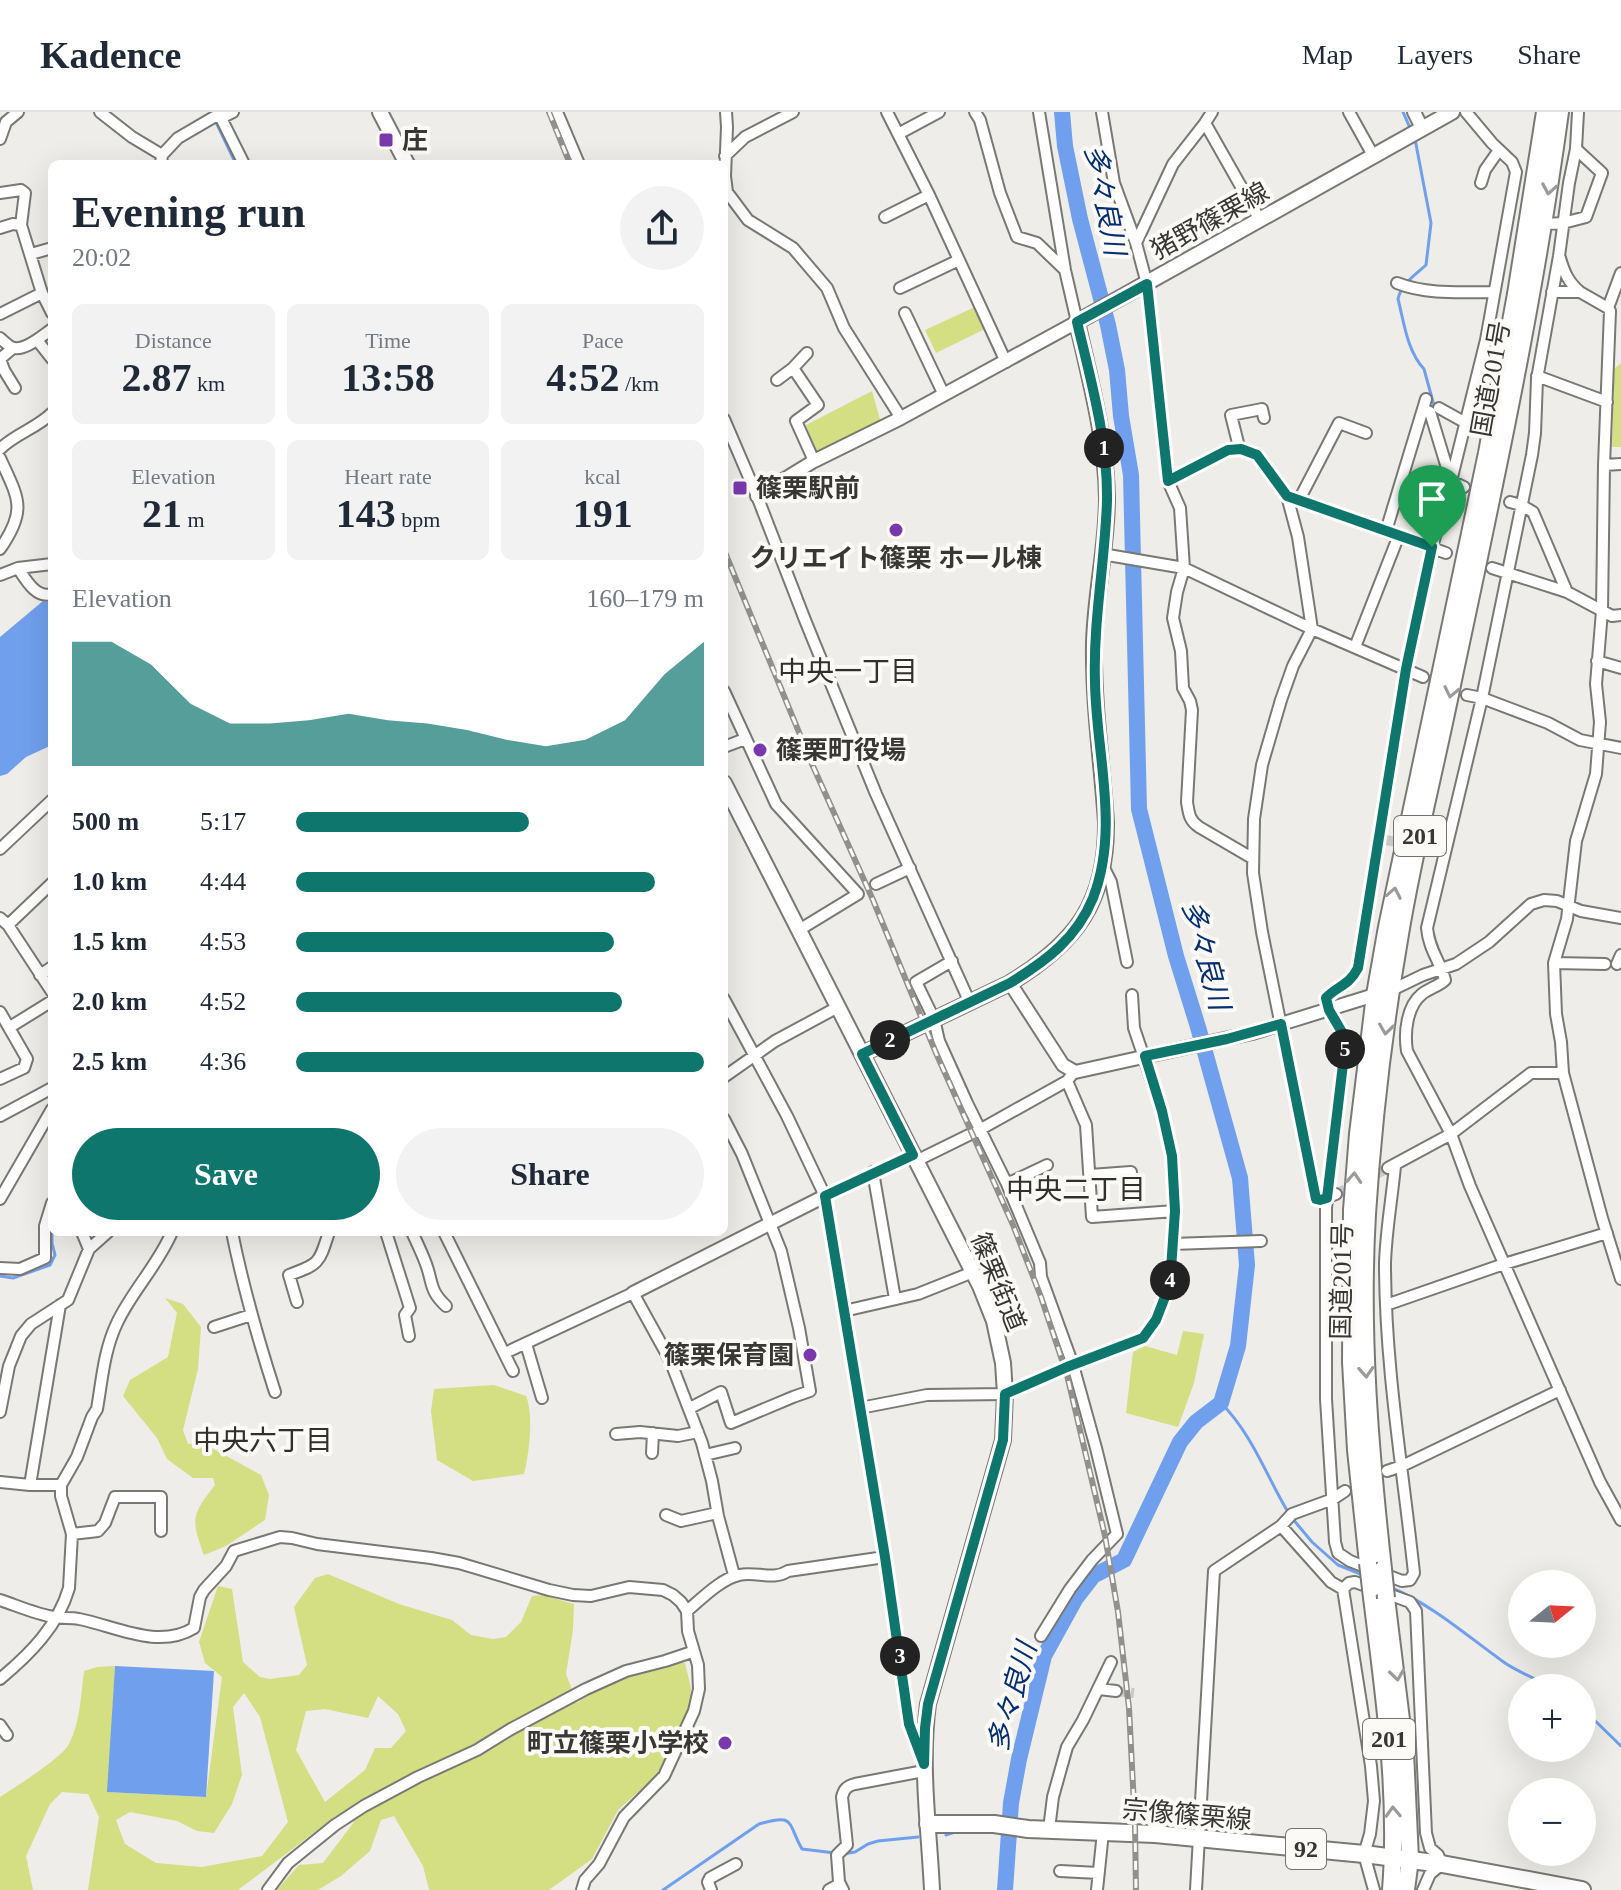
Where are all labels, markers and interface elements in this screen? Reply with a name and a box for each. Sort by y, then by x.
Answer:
text: Kadence [40,34,181,76]
text: Map [1302,39,1353,70]
text: Layers [1397,39,1473,70]
text: Share [1517,39,1581,70]
place label: 庄 [402,126,428,155]
marker: 庄 [377,131,395,149]
water label: 多々良川 [1079,142,1131,261]
street label: 猪野篠栗線 [1146,177,1274,265]
one-way arrow [1541,182,1558,196]
button: share [620,186,704,270]
text: Evening run [72,188,306,237]
text: 20:02 [72,243,131,272]
street label: 国道201号 [1467,319,1515,439]
text: Distance [135,328,212,353]
text: Time [365,328,411,353]
text: Pace [582,328,623,353]
text: 2.87 [122,355,192,400]
text: 13:58 [341,355,435,400]
text: 4:52 [546,355,619,400]
text: km [192,371,225,396]
text: /km [619,371,659,396]
pin: 1 [1084,428,1124,468]
text: 1 [1099,435,1110,460]
text: Elevation [131,464,215,489]
text: Heart rate [344,464,432,489]
text: kcal [584,464,621,489]
pin [1398,465,1466,547]
place label: 篠栗駅前 [756,474,860,503]
icon: arrive [1410,477,1454,521]
marker: 篠栗駅前 [731,479,749,497]
text: 21 [142,491,182,536]
text: 143 [336,491,396,536]
text: 191 [573,491,633,536]
text: m [182,507,205,532]
text: bpm [396,507,440,532]
marker: クリエイト篠栗 ホール棟 [887,521,905,539]
place label: クリエイト篠栗 ホール棟 [750,544,1042,573]
text: Elevation [72,584,172,613]
text: 160–179 m [586,584,704,613]
district label: 中央一丁目 [778,656,918,687]
one-way arrow [1443,684,1460,698]
place label: 篠栗町役場 [776,736,906,765]
marker: 篠栗町役場 [751,741,769,759]
text: 500 m [72,807,139,836]
text: 5:17 [200,807,246,836]
road number: 201 [1394,816,1446,856]
text: 1.0 km [72,867,147,896]
text: 4:44 [200,867,246,896]
one-way arrow [1384,886,1401,900]
water label: 多々良川 [1177,897,1236,1016]
text: 1.5 km [72,927,147,956]
text: 4:53 [200,927,246,956]
text: 2.0 km [72,987,147,1016]
text: 4:52 [200,987,246,1016]
pin: 2 [870,1020,910,1060]
one-way arrow [1378,1023,1395,1036]
text: 2 [885,1027,896,1052]
pin: 5 [1325,1029,1365,1069]
text: 5 [1340,1036,1351,1061]
text: 2.5 km [72,1047,147,1076]
text: 4:36 [200,1047,246,1076]
button: Save [72,1128,380,1220]
button: Share [396,1128,704,1220]
one-way arrow [1345,1171,1362,1184]
district label: 中央二丁目 [1006,1174,1146,1205]
street label: 国道201号 [1326,1222,1358,1340]
street label: 篠栗街道 [965,1228,1031,1336]
pin: 4 [1150,1260,1190,1300]
text: 4 [1165,1267,1176,1292]
place label: 篠栗保育園 [664,1341,794,1370]
marker: 篠栗保育園 [801,1346,819,1364]
one-way arrow [1357,1366,1374,1379]
district label: 中央六丁目 [193,1425,333,1456]
north arrow [1508,1570,1596,1658]
map controls [1508,1570,1596,1866]
pin: 3 [880,1636,920,1676]
water label: 多々良川 [982,1636,1043,1755]
text: 3 [895,1643,906,1668]
one-way arrow [1388,1669,1405,1682]
button: + [1508,1674,1596,1762]
road number: 201 [1363,1719,1415,1759]
place label: 町立篠栗小学校 [527,1729,709,1758]
marker: 町立篠栗小学校 [716,1734,734,1752]
button: − [1508,1778,1596,1866]
street label: 宗像篠栗線 [1121,1795,1253,1835]
one-way arrow [1384,1805,1401,1818]
road number: 92 [1286,1829,1326,1869]

